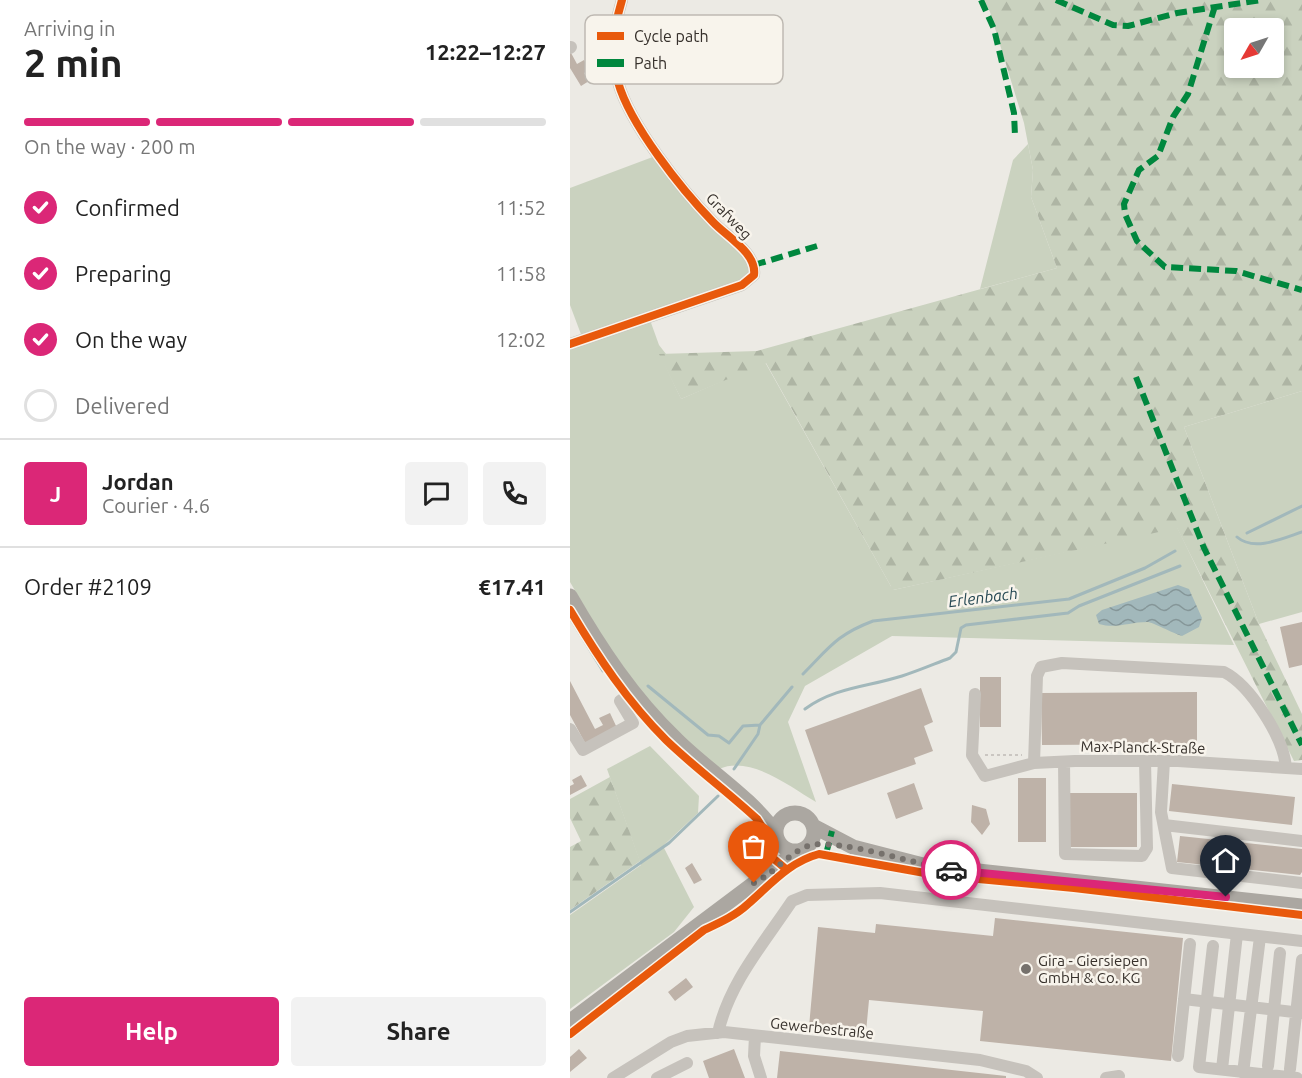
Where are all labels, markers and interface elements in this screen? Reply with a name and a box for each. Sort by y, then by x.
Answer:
legend [585,15,783,84]
text: Arriving in [24,17,115,40]
north arrow [1224,18,1284,78]
map controls [1224,18,1284,78]
text: Cycle path [634,27,709,45]
text: 12:22–12:27 [425,39,546,64]
text: 2 min [24,41,123,84]
text: Path [634,54,667,72]
text: On the way · 200 m [24,135,196,158]
street label: Grafweg [703,189,755,243]
icon: check [24,191,57,224]
text: Confirmed [75,195,180,220]
text: 11:52 [496,196,546,219]
icon: check [24,257,57,290]
text: Preparing [75,261,172,286]
text: 11:58 [496,262,546,285]
icon: check [24,323,57,356]
text: On the way [75,327,187,352]
text: 12:02 [496,328,546,351]
text: Delivered [75,393,170,418]
button: chat [405,462,468,525]
button: phone [483,462,546,525]
text: Jordan [102,469,174,494]
text: J [50,481,61,506]
text: Courier · 4.6 [102,494,210,517]
text: Order #2109 [24,574,152,599]
text: €17.41 [479,574,546,599]
water label: Erlenbach [947,584,1019,610]
street label: Max-Planck-Straße [1080,737,1206,757]
pin [728,821,779,883]
icon: bag [737,830,770,863]
pin [1200,835,1251,897]
courier [921,840,981,900]
icon: home [1209,844,1242,877]
icon: car [935,854,968,887]
place label: Gira - Giersiepen GmbH & Co. KG [1038,952,1148,986]
marker: Gira - Giersiepen GmbH & Co. KG [1019,962,1033,976]
button: Help [24,997,279,1066]
button: Share [291,997,546,1066]
street label: Gewerbestraße [769,1014,875,1042]

